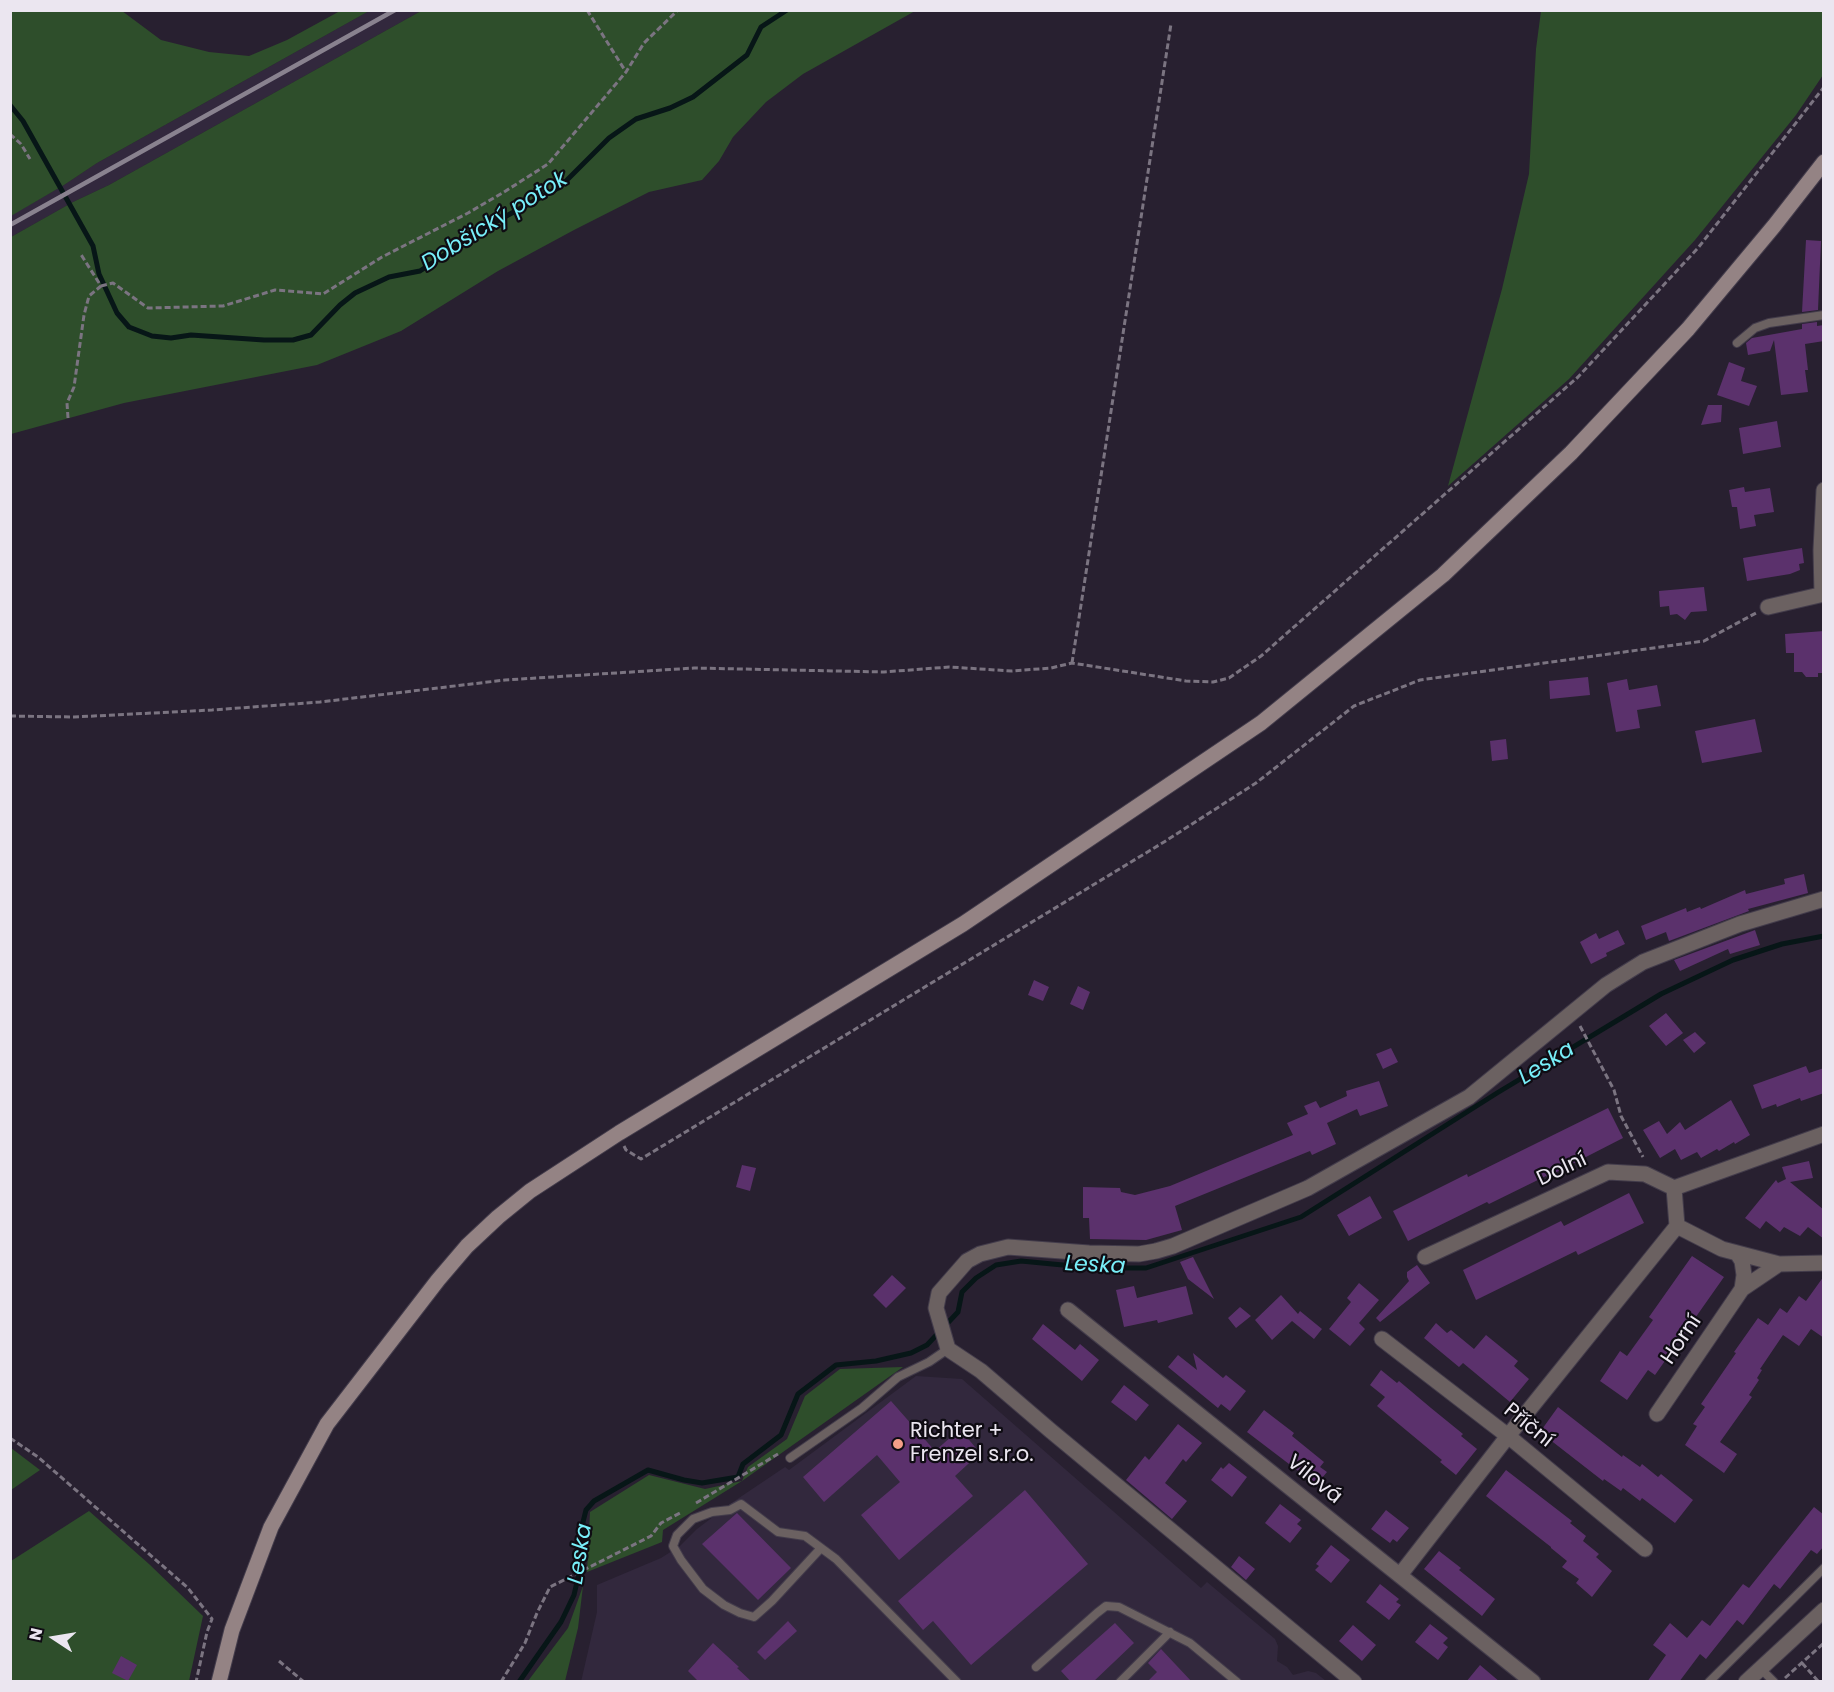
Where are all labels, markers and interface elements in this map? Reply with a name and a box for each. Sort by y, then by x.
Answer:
water label: Dobšický potok [417,166,573,278]
water label: Leska [1514,1037,1580,1091]
street label: Dolní [1533,1148,1591,1192]
water label: Leska [1064,1251,1126,1281]
street label: Horní [1656,1310,1708,1370]
street label: Příční [1498,1398,1558,1454]
place label: Richter + Frenzel s.r.o. [910,1419,1034,1469]
marker: Richter + Frenzel s.r.o. [891,1437,905,1451]
street label: Vilová [1281,1450,1347,1510]
water label: Leska [563,1522,599,1586]
north arrow [24,1608,84,1668]
text: N [23,1626,48,1642]

